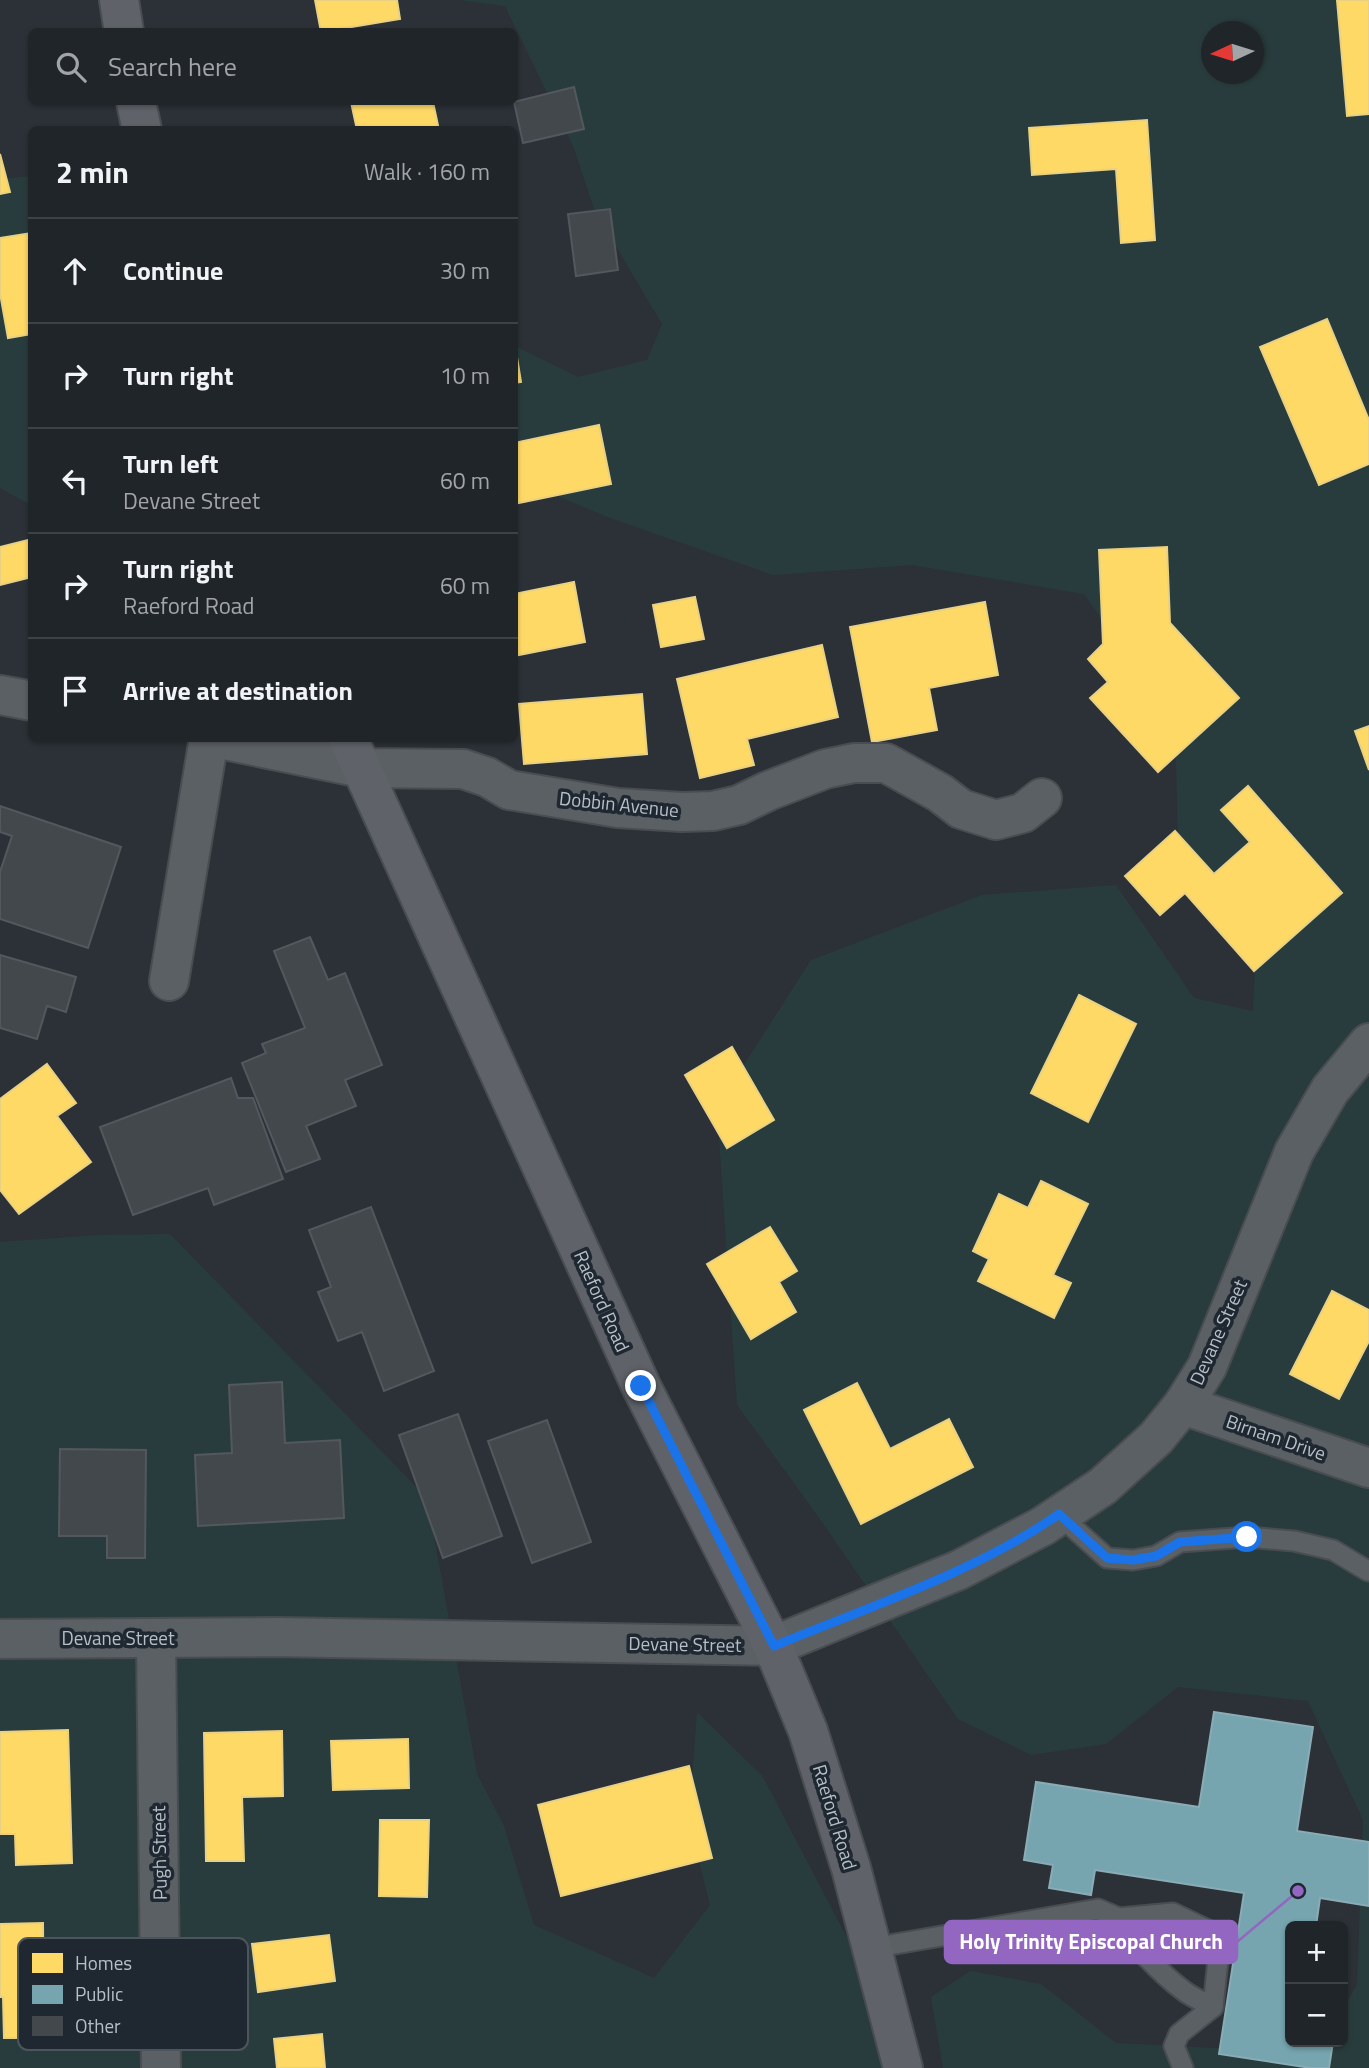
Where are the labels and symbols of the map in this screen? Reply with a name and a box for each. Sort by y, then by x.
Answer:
north arrow [1201,21,1264,84]
street label: Dobbin Avenue [558,783,680,824]
street label: Raeford Road [567,1245,638,1356]
street label: Devane Street [1181,1274,1254,1389]
route end [625,1370,656,1401]
street label: Birnam Drive [1222,1406,1330,1467]
route start [1231,1521,1262,1552]
street label: Devane Street [61,1623,175,1652]
street label: Devane Street [628,1628,742,1659]
street label: Raeford Road [806,1761,865,1873]
street label: Pugh Street [143,1805,174,1901]
callout: Holy Trinity Episcopal Church [945,1921,1237,1963]
text: Holy Trinity Episcopal Church [959,1925,1223,1957]
legend [18,1938,248,2050]
text: Homes [75,1948,132,1977]
text: Public [75,1979,123,2008]
text: Other [75,2011,121,2040]

